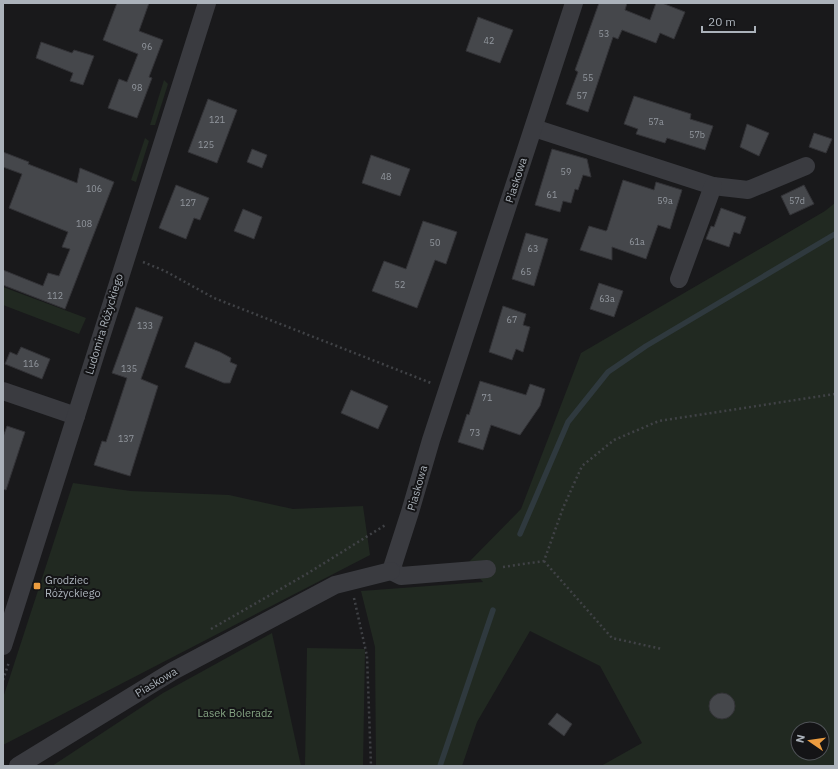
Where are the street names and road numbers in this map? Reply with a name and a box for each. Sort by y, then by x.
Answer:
street label: Piaskowa [502,156,530,204]
street label: Ludomira Różyckiego [82,272,126,376]
street label: Piaskowa [404,464,430,512]
street label: Piaskowa [132,664,180,700]

